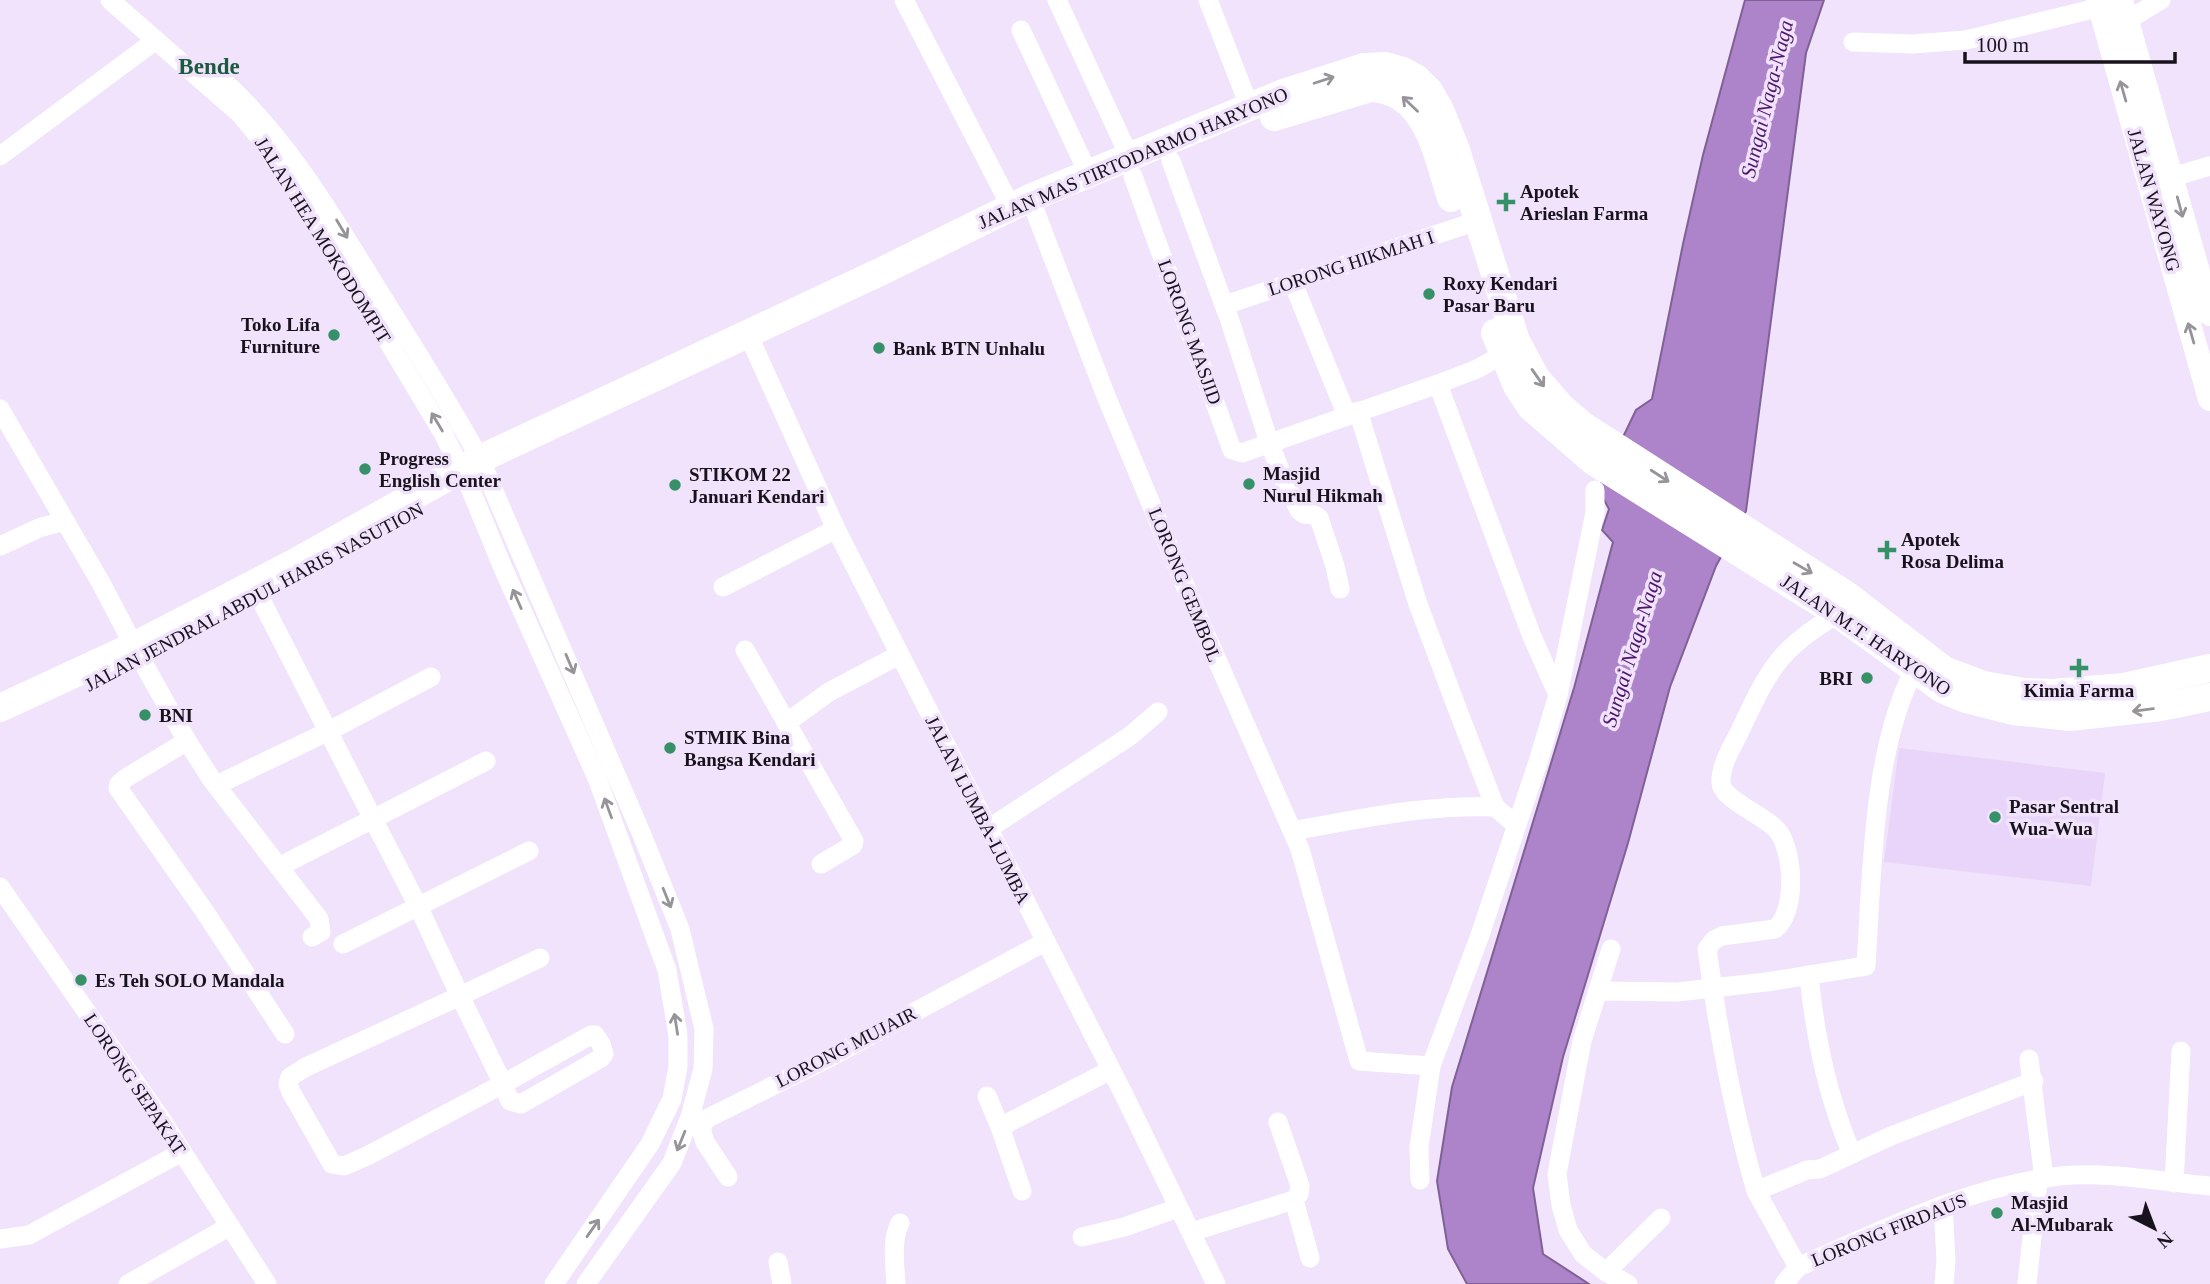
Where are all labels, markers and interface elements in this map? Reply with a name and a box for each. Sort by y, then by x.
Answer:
water label: Sungai Naga-Naga [1736,18,1798,180]
scale bar [1965,21,2175,65]
text: 100 m [1976,33,2029,57]
district label: Bende [178,54,240,79]
one-way arrow [1313,73,1335,86]
one-way arrow [2116,80,2129,102]
street label: JALAN MAS TIRTODARMO HARYONO [975,83,1291,233]
one-way arrow [1402,96,1419,113]
street label: JALAN WAYONG [2124,126,2184,274]
street label: JALAN HEA MOKODOMPIT [251,133,395,347]
place label: Apotek Arieslan Farma [1520,181,1649,224]
marker: Apotek Arieslan Farma [1498,194,1514,210]
one-way arrow [2175,196,2188,218]
one-way arrow [335,218,349,238]
street label: LORONG HIKMAH I [1265,226,1437,300]
street label: LORONG MASJID [1154,257,1226,407]
place label: Roxy Kendari Pasar Baru [1443,273,1558,316]
marker: Roxy Kendari Pasar Baru [1421,286,1437,302]
place label: Toko Lifa Furniture [240,314,320,357]
one-way arrow [2184,323,2197,345]
marker: Toko Lifa Furniture [326,327,342,343]
place label: Bank BTN Unhalu [893,338,1046,359]
marker: Bank BTN Unhalu [871,340,887,356]
one-way arrow [1531,368,1545,387]
one-way arrow [429,413,443,433]
place label: Progress English Center [379,448,501,491]
marker: Progress English Center [357,461,373,477]
place label: Masjid Nurul Hikmah [1263,463,1383,506]
place label: STIKOM 22 Januari Kendari [689,464,825,507]
one-way arrow [1649,469,1669,483]
marker: Masjid Nurul Hikmah [1241,476,1257,492]
marker: STIKOM 22 Januari Kendari [667,477,683,493]
street label: JALAN JENDRAL ABDUL HARIS NASUTION [81,498,427,696]
street label: LORONG GEMBOL [1145,505,1225,665]
place label: Apotek Rosa Delima [1901,529,2004,572]
marker: Apotek Rosa Delima [1879,542,1895,558]
one-way arrow [1793,561,1813,575]
water label: Sungai Naga-Naga [1597,568,1667,730]
street label: JALAN M.T. HARYONO [1777,570,1955,700]
one-way arrow [510,589,523,610]
one-way arrow [564,653,577,675]
marker: Kimia Farma [2071,660,2087,676]
place label: BRI [1819,668,1853,689]
marker: BRI [1859,670,1875,686]
place label: Kimia Farma [2024,680,2135,701]
one-way arrow [2132,703,2155,716]
place label: BNI [159,705,193,726]
marker: BNI [137,707,153,723]
street label: JALAN LUMBA-LUMBA [921,712,1035,908]
place label: STMIK Bina Bangsa Kendari [684,727,815,770]
marker: STMIK Bina Bangsa Kendari [662,740,678,756]
place label: Pasar Sentral Wua-Wua [2009,796,2119,839]
one-way arrow [600,797,613,819]
marker: Pasar Sentral Wua-Wua [1987,809,2003,825]
one-way arrow [662,887,675,908]
place label: Es Teh SOLO Mandala [95,970,285,991]
marker: Es Teh SOLO Mandala [73,972,89,988]
street label: LORONG MUJAIR [772,1002,920,1091]
street label: LORONG SEPAKAT [80,1009,190,1159]
one-way arrow [669,1013,682,1036]
one-way arrow [673,1130,686,1152]
street label: LORONG FIRDAUS [1808,1189,1970,1271]
place label: Masjid Al-Mubarak [2011,1192,2114,1235]
north arrow [2119,1193,2189,1263]
marker: Masjid Al-Mubarak [1989,1205,2005,1221]
one-way arrow [586,1219,600,1238]
text: N [2153,1228,2177,1253]

